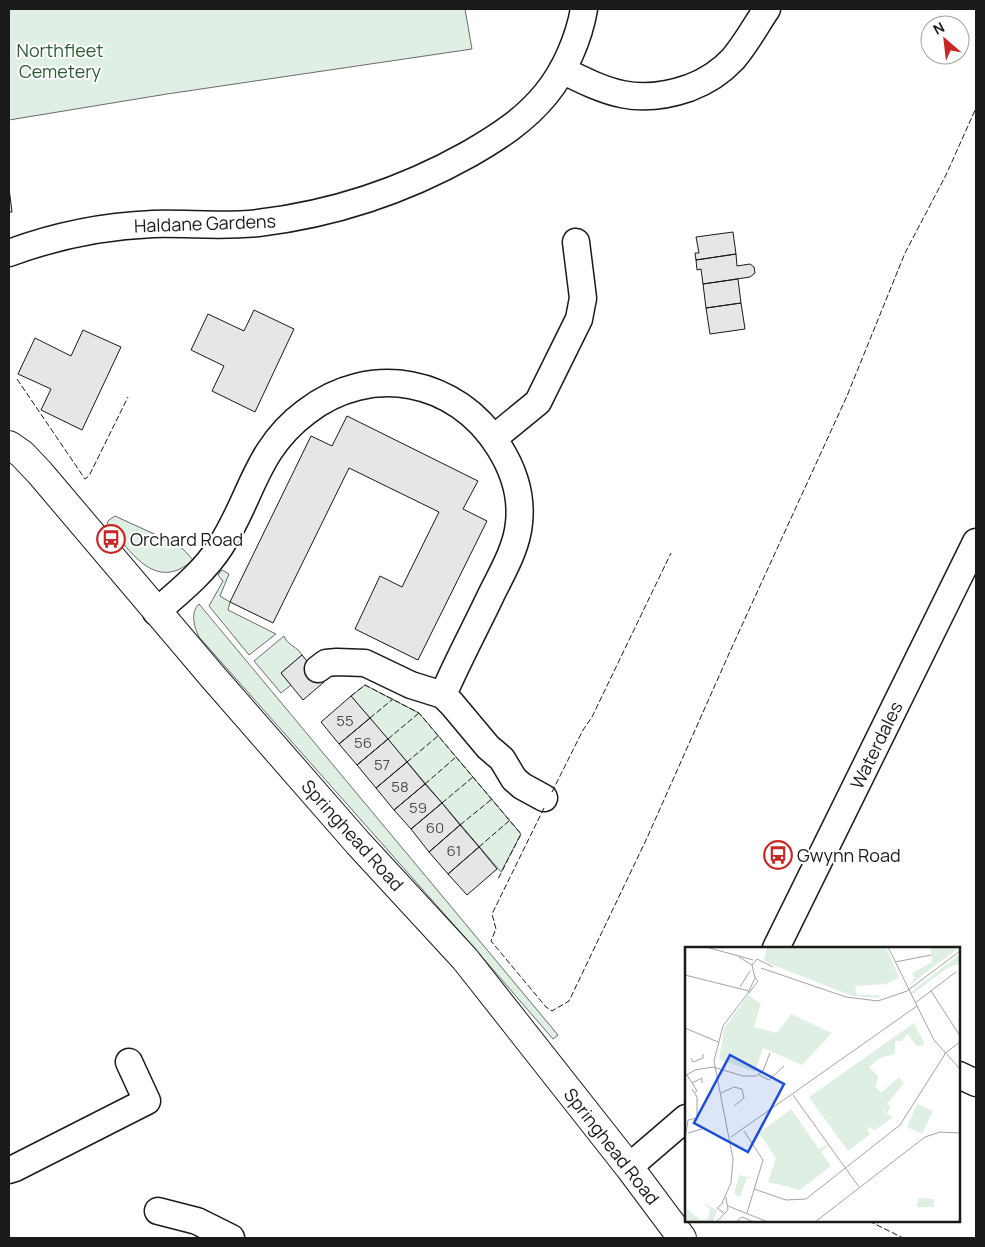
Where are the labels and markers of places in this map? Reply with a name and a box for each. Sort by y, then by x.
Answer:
bus stop icon: Orchard Road [96,524,126,554]
place label: Orchard Road [130,527,243,551]
bus stop icon: Gwynn Road [763,840,793,870]
place label: Gwynn Road [797,843,901,867]

